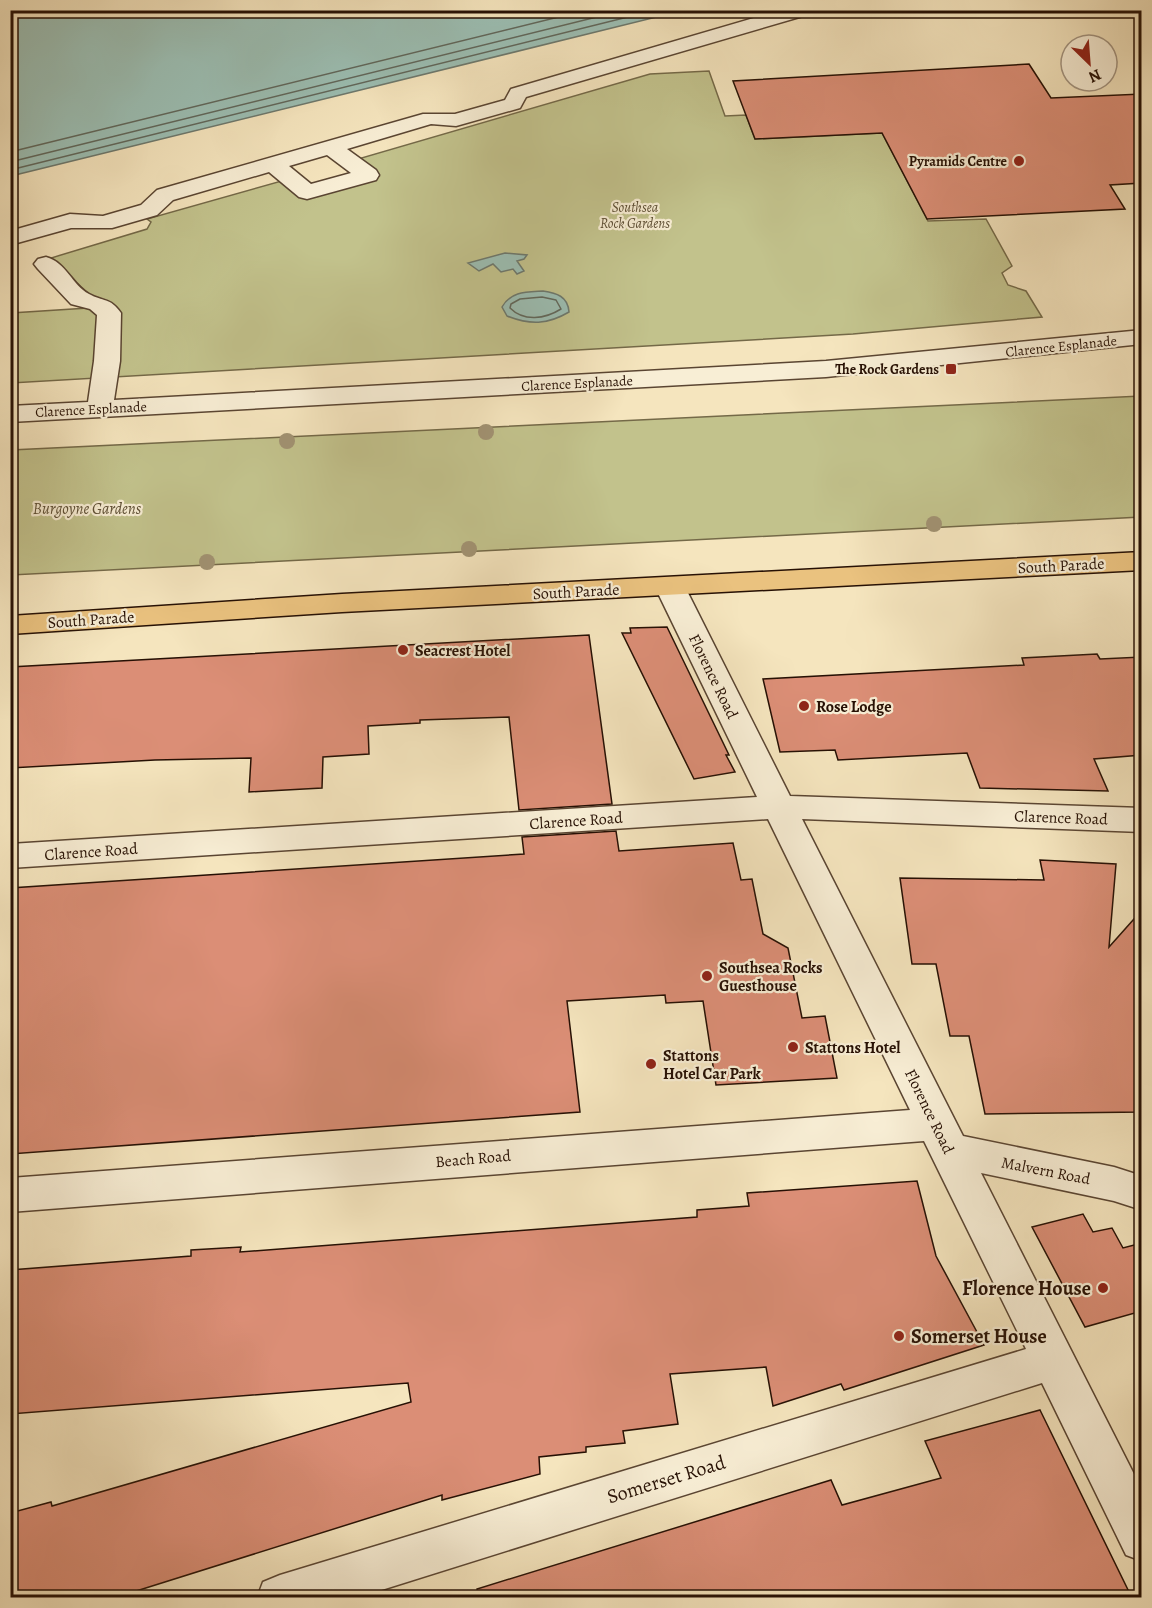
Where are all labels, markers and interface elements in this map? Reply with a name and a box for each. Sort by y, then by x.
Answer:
north arrow [1059,33,1119,93]
text: N [1085,63,1105,88]
place label: Pyramids Centre [909,152,1008,171]
marker: Pyramids Centre [1012,154,1026,168]
park label: Southsea Rock Gardens [600,198,670,233]
street label: Clarence Esplanade [1004,331,1118,362]
place label: The Rock Gardens [835,360,939,379]
marker: The Rock Gardens [944,362,958,376]
street label: Clarence Esplanade [521,371,633,396]
street label: Clarence Esplanade [35,397,147,422]
park label: Burgoyne Gardens [33,498,142,520]
street label: South Parade [1017,553,1105,579]
street label: South Parade [532,579,620,605]
street label: South Parade [47,606,135,634]
street label: Florence Road [683,630,743,723]
place label: Seacrest Hotel [415,640,511,662]
marker: Seacrest Hotel [396,643,410,657]
place label: Rose Lodge [816,696,892,718]
marker: Rose Lodge [797,699,811,713]
street label: Clarence Road [1014,805,1108,831]
street label: Clarence Road [529,807,624,835]
street label: Clarence Road [44,838,139,866]
place label: Southsea Rocks Guesthouse [719,957,822,997]
marker: Southsea Rocks Guesthouse [700,969,714,983]
place label: Stattons Hotel [805,1037,901,1059]
marker: Stattons Hotel [786,1040,800,1054]
place label: Stattons Hotel Car Park [663,1045,762,1085]
marker: Stattons Hotel Car Park [644,1057,658,1071]
street label: Florence Road [899,1065,959,1158]
street label: Beach Road [434,1145,512,1173]
street label: Malvern Road [999,1152,1093,1190]
place label: Florence House [962,1275,1091,1302]
marker: Florence House [1096,1281,1110,1295]
place label: Somerset House [911,1323,1047,1350]
marker: Somerset House [892,1329,906,1343]
street label: Somerset Road [604,1449,729,1510]

